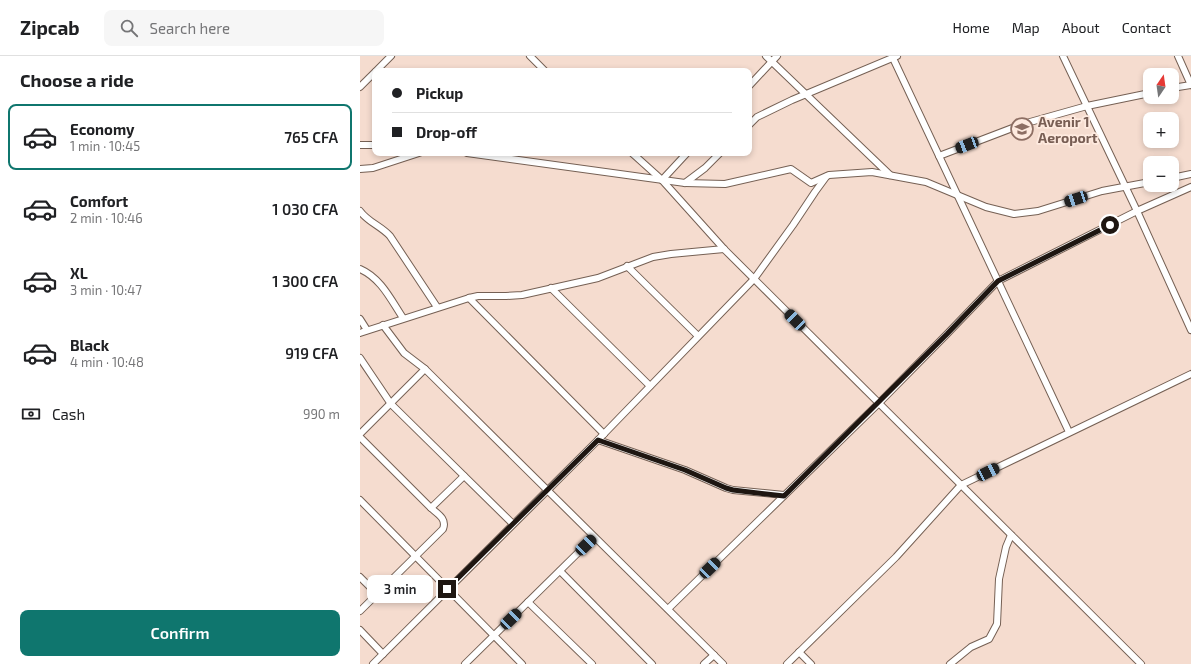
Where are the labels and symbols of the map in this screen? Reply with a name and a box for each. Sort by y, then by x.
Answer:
north arrow [1143,68,1179,104]
place label: Avenir 1 Aeroport [1038,113,1098,146]
school or university icon: Avenir 1 Aeroport [1009,116,1035,142]
car [954,135,980,155]
car [1063,190,1089,208]
route start [1101,216,1119,234]
car [782,307,808,333]
car [975,461,1001,483]
car [573,532,599,558]
car [697,555,723,581]
callout: 3 min [367,575,433,603]
route end [438,580,456,598]
car [498,606,524,632]

